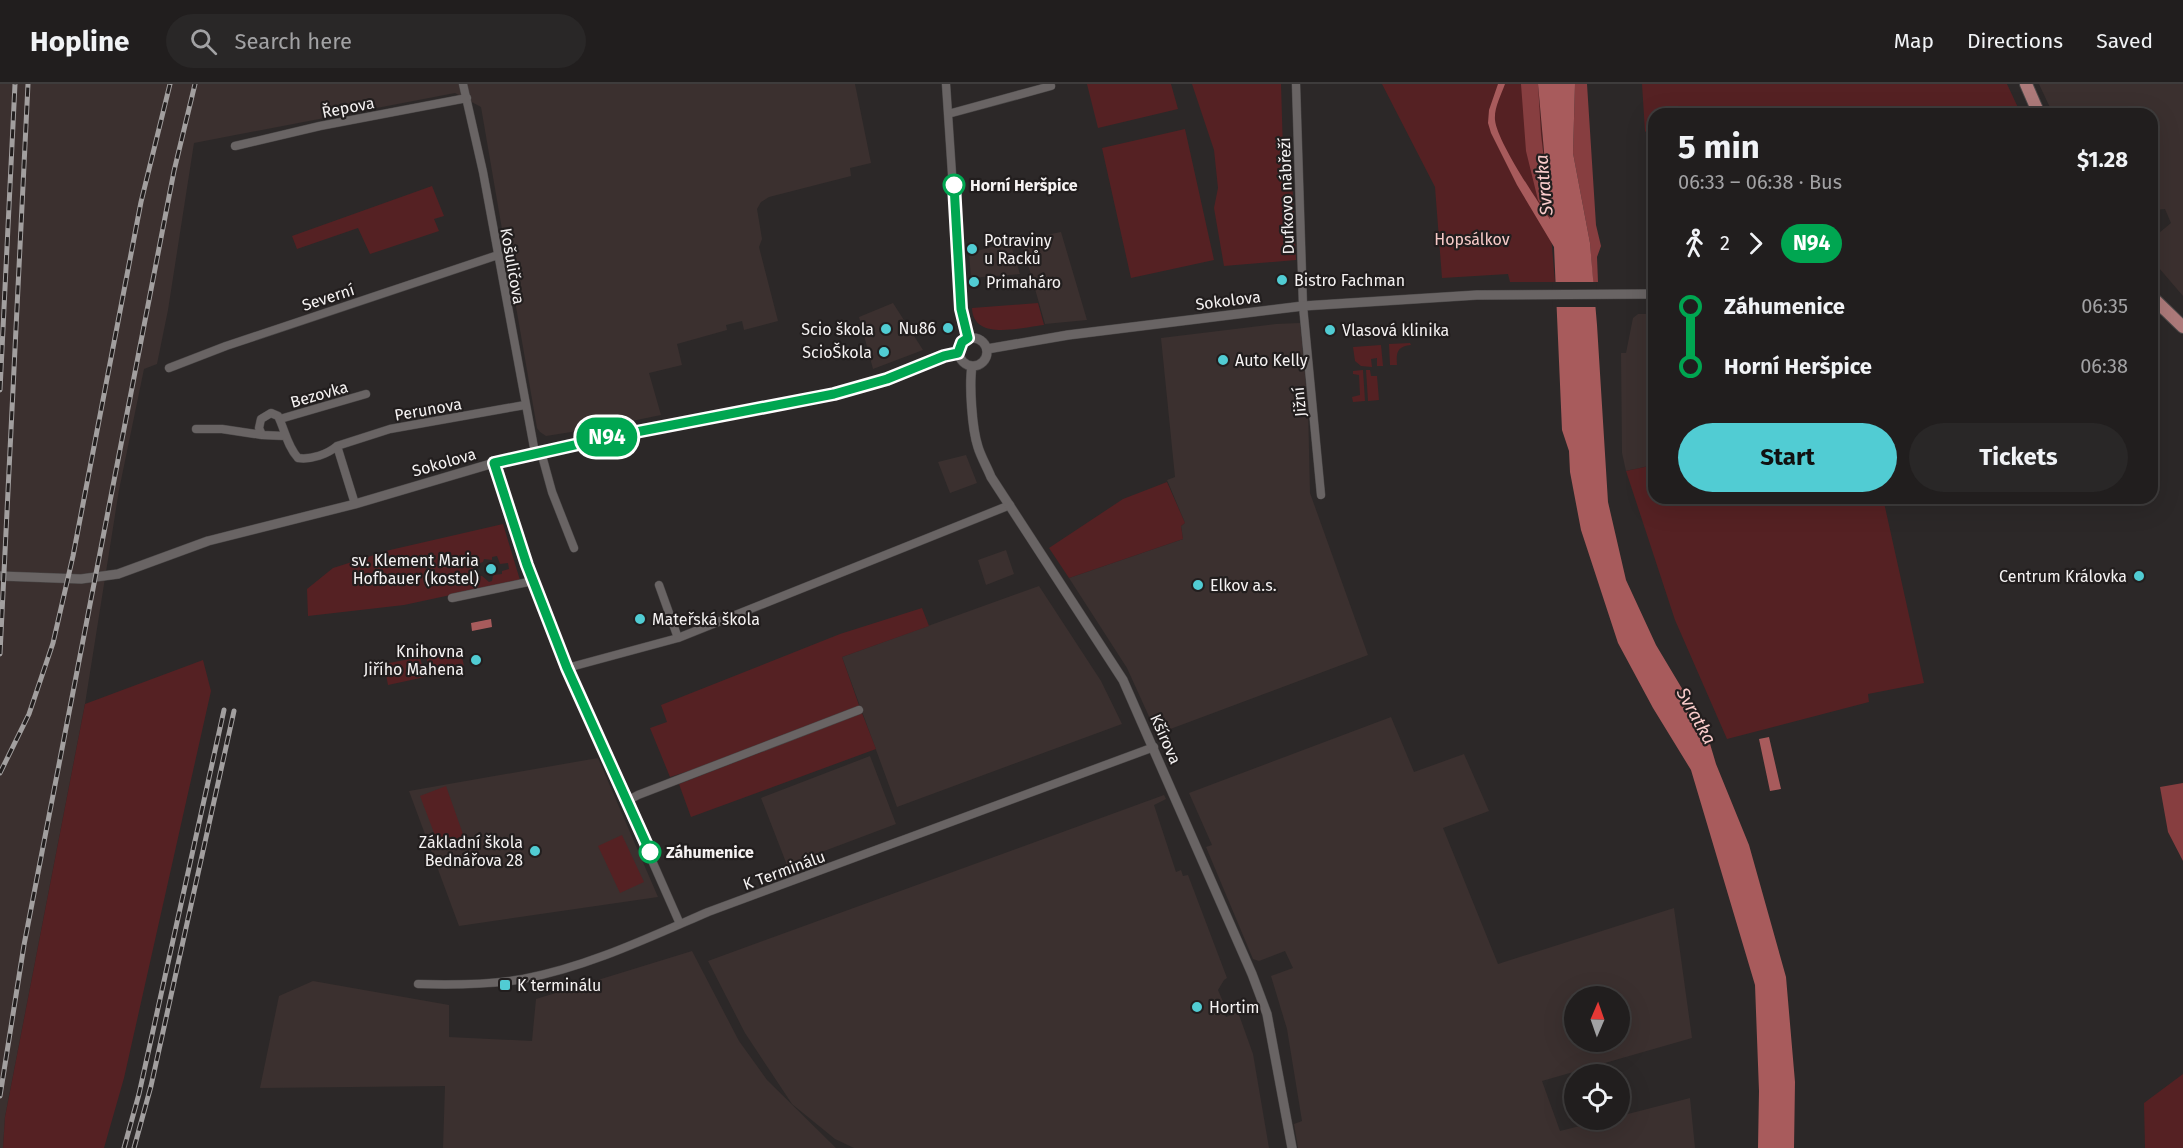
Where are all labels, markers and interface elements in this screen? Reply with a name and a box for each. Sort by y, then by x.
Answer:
search box [166,14,586,68]
text: Hopline [30,25,130,58]
icon: search [187,25,220,58]
text: Search here [235,28,352,55]
text: Map [1894,28,1934,54]
text: Directions [1967,28,2063,54]
text: Saved [2096,28,2153,54]
street label: Řepova [320,92,376,122]
text: 5 min [1678,127,1760,167]
street label: Dufkovo nábřeží [1275,137,1298,255]
text: $1.28 [2077,146,2128,173]
water label: Svratka [1530,154,1558,217]
text: 06:33 – 06:38 · Bus [1678,170,1842,194]
marker: Horní Heršpice [943,174,965,196]
place label: Horní Heršpice [970,176,1078,195]
street label: Košuličova [496,226,529,306]
icon: walk [1678,227,1711,260]
icon: forward [1739,227,1772,260]
park label: Hopsálkov [1434,230,1510,249]
text: N94 [1793,230,1830,256]
place label: Potraviny u Racků [984,231,1052,268]
text: 2 [1720,231,1730,255]
marker: Potraviny u Racků [965,242,979,256]
place label: Bistro Fachman [1294,271,1405,290]
place label: Primaháro [986,273,1061,292]
marker: Bistro Fachman [1275,273,1289,287]
marker: Primaháro [967,275,981,289]
street label: Severní [300,280,357,315]
street label: Sokolova [1194,287,1262,314]
text: Záhumenice [1724,293,1845,320]
text: 06:35 [2081,294,2128,318]
place label: Nu86 [898,319,936,338]
place label: Scio škola [801,320,874,339]
marker: Nu86 [941,321,955,335]
place label: Vlasová klinika [1342,321,1449,340]
marker: Scio škola [879,322,893,336]
marker: Vlasová klinika [1323,323,1337,337]
place label: ScioŠkola [802,342,872,362]
marker: ScioŠkola [877,345,891,359]
place label: Auto Kelly [1235,351,1308,370]
marker: Auto Kelly [1216,353,1230,367]
text: Horní Heršpice [1724,353,1872,380]
text: 06:38 [2080,354,2128,378]
street label: Bezovka [288,377,350,412]
street label: Jižní [1289,386,1310,418]
street label: Perunova [393,394,463,425]
line badge: N94 [572,418,642,456]
button: Start [1678,423,1897,492]
button: Tickets [1909,423,2128,492]
text: N94 [588,424,626,450]
street label: Sokolova [410,444,478,481]
place label: sv. Klement Maria Hofbauer (kostel) [351,551,479,588]
marker: sv. Klement Maria Hofbauer (kostel) [484,562,498,576]
place label: Centrum Královka [1999,567,2127,586]
marker: Centrum Královka [2132,569,2146,583]
place label: Elkov a.s. [1210,576,1277,595]
marker: Elkov a.s. [1191,578,1205,592]
place label: Mateřská škola [652,610,760,629]
marker: Mateřská škola [633,612,647,626]
place label: Knihovna Jiřího Mahena [363,642,464,679]
marker: Knihovna Jiřího Mahena [469,653,483,667]
water label: Svratka [1671,683,1720,748]
street label: Kšírova [1146,711,1185,767]
place label: Základní škola Bednářova 28 [419,833,523,870]
marker: Záhumenice [639,841,661,863]
place label: Záhumenice [666,843,754,862]
marker: Základní škola Bednářova 28 [528,844,542,858]
street label: K Terminálu [740,847,828,894]
place label: K terminálu [517,976,601,995]
marker: K terminálu [498,978,512,992]
north arrow [1564,986,1630,1052]
map controls [1564,986,1630,1130]
place label: Hortim [1209,998,1259,1017]
marker: Hortim [1190,1000,1204,1014]
button: locate [1564,1064,1630,1130]

